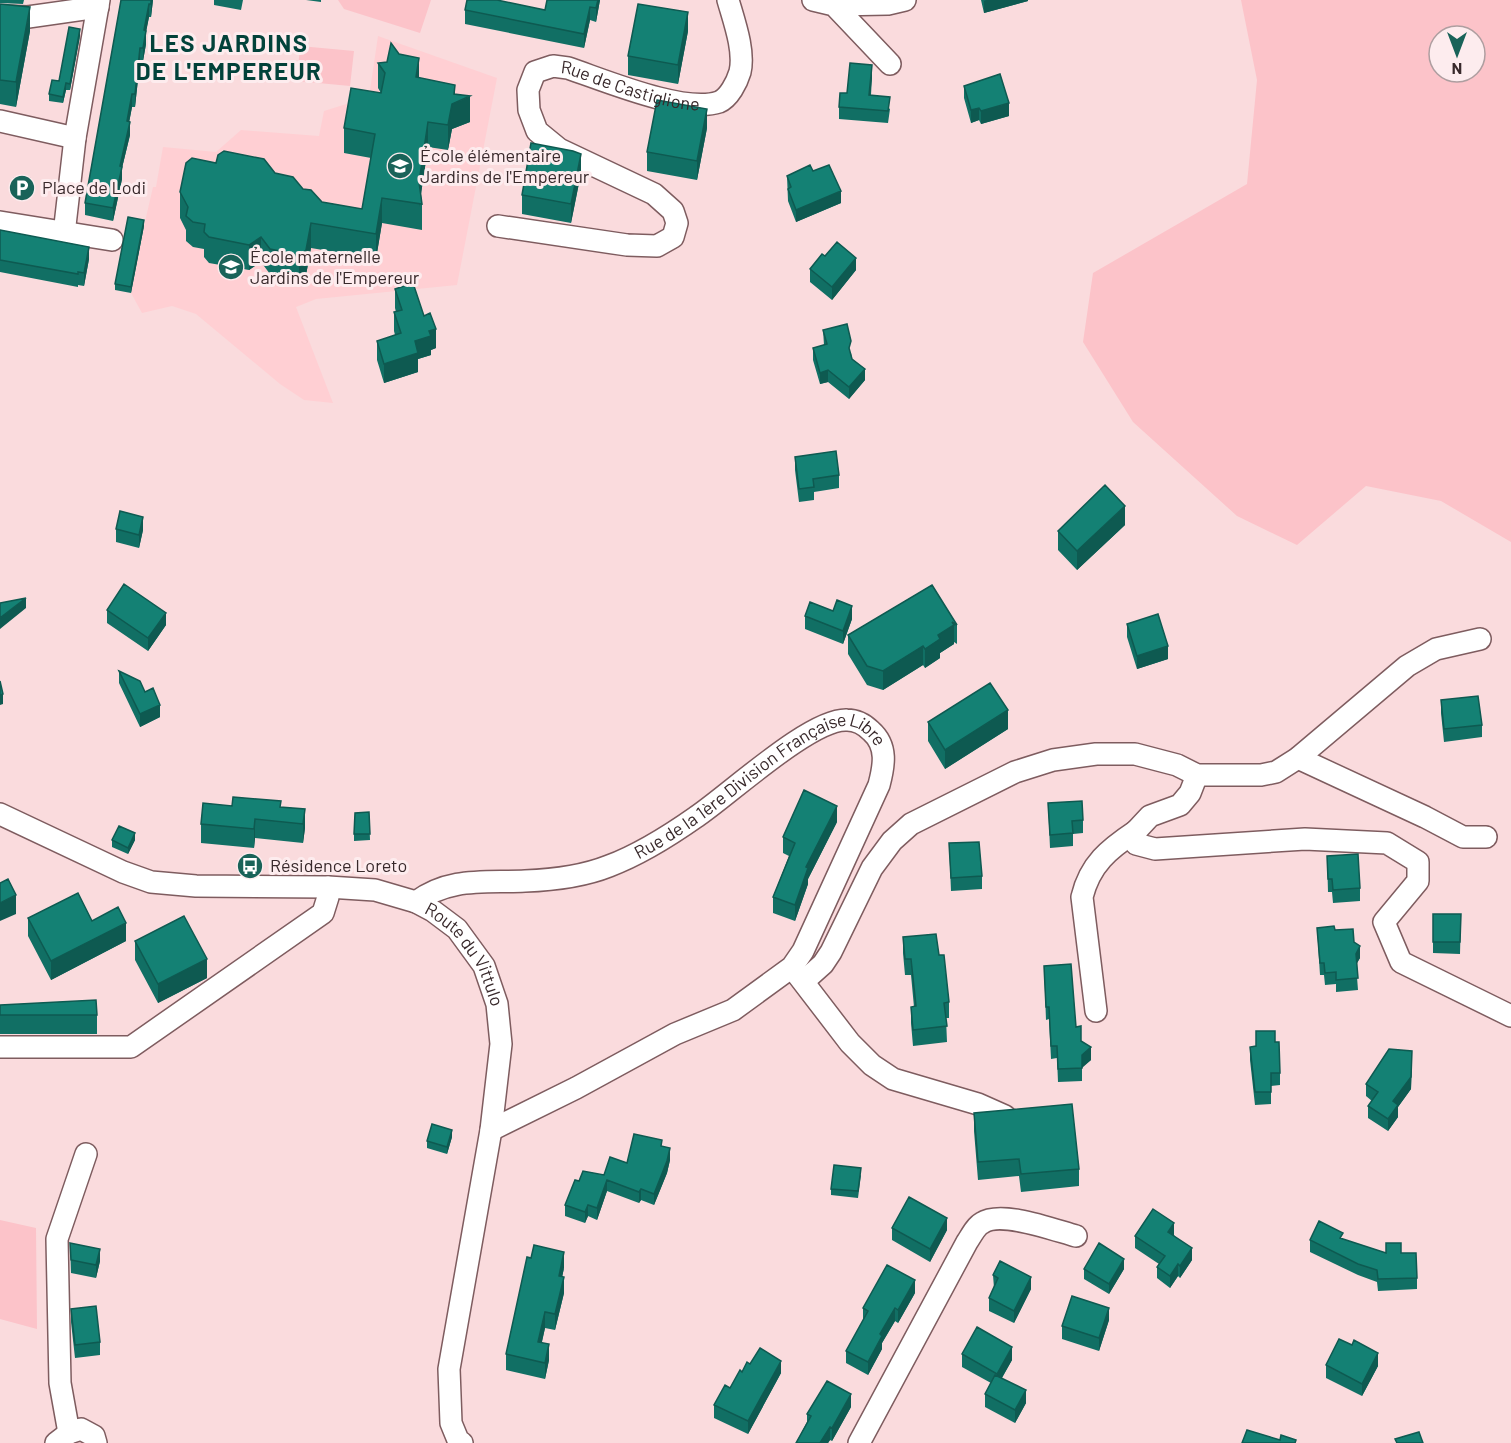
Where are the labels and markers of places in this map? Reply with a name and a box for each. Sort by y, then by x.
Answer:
place label: École élémentaire Jardins de l'Empereur [420,144,590,187]
school or university icon: École élémentaire Jardins de l'Empereur [385,151,415,181]
parking icon: Place de Lodi [7,173,37,203]
place label: Place de Lodi [42,176,146,198]
place label: École maternelle Jardins de l'Empereur [250,245,420,288]
school or university icon: École maternelle Jardins de l'Empereur [216,252,246,282]
bus stop icon: Résidence Loreto [235,851,265,881]
place label: Résidence Loreto [270,854,407,876]

